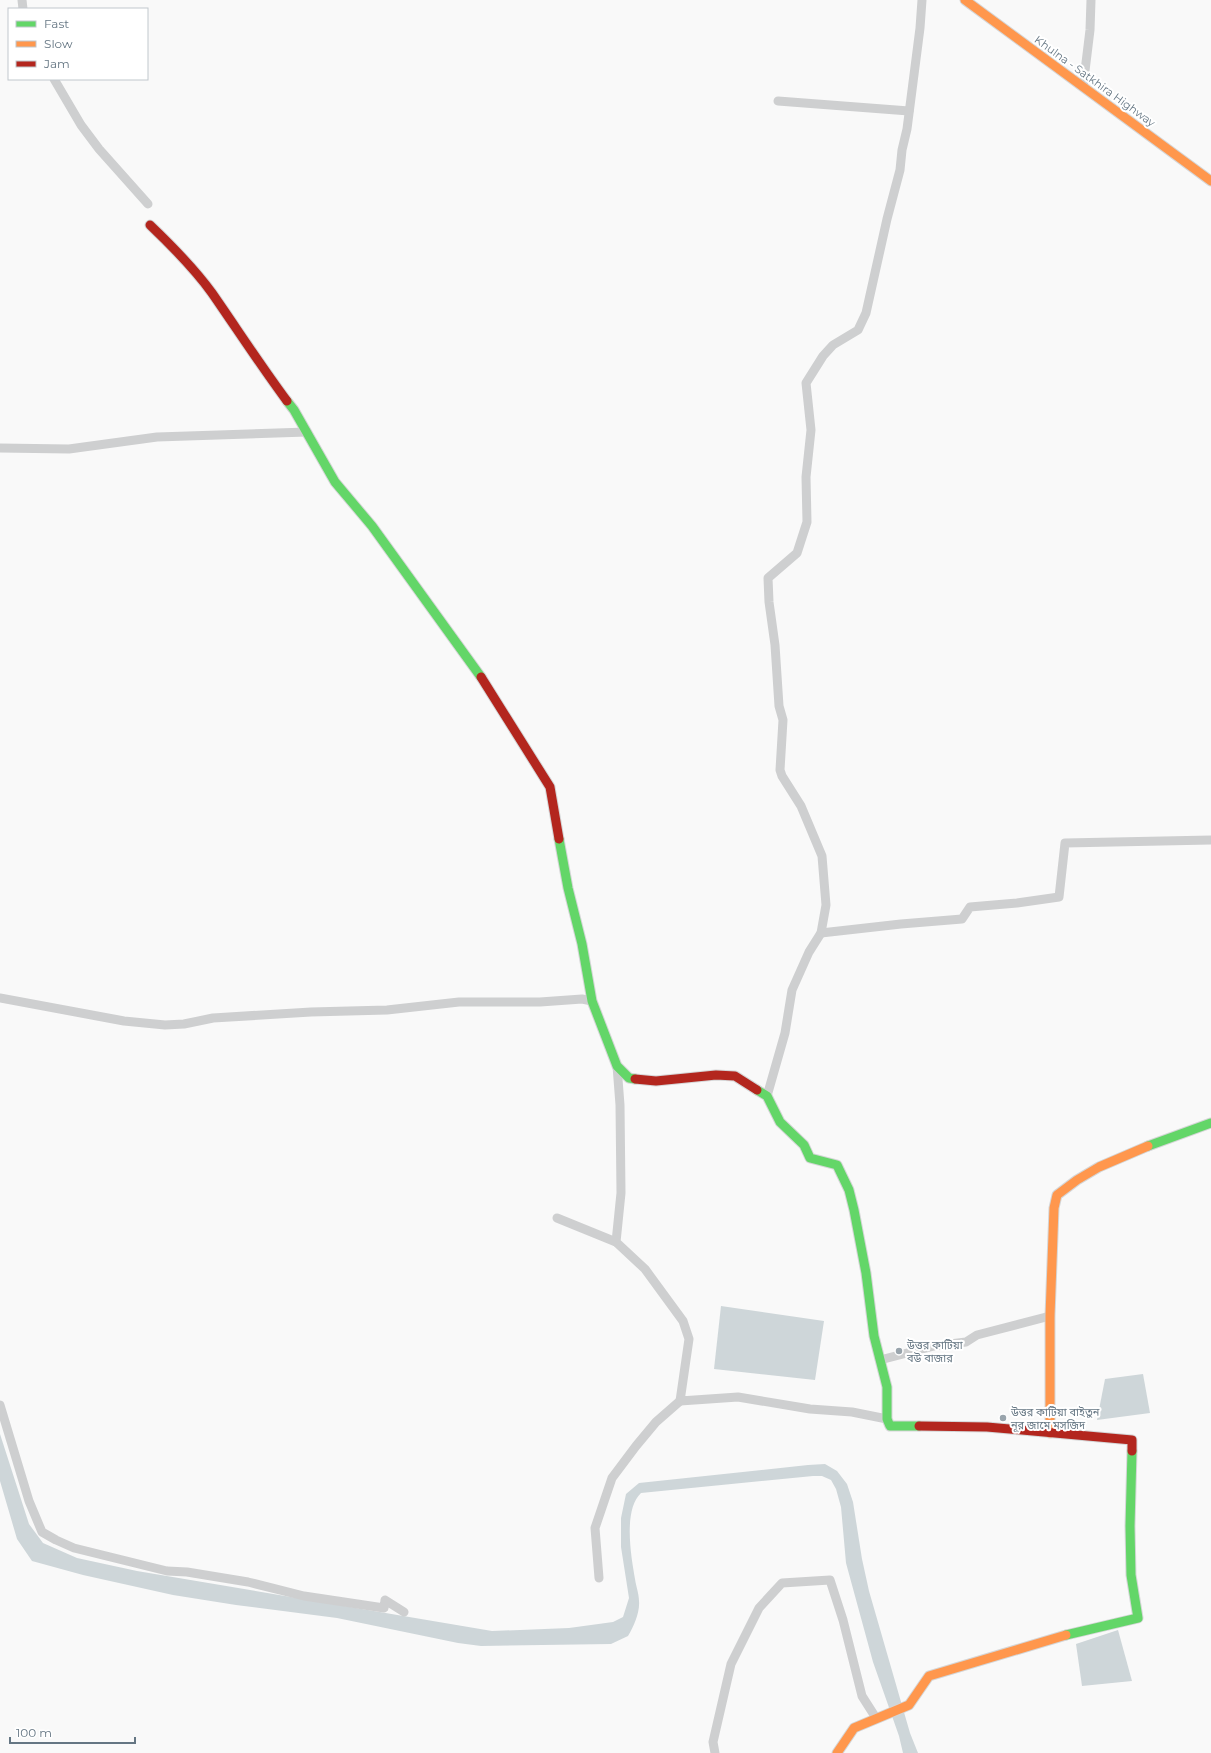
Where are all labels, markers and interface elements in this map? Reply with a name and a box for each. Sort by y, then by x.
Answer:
legend [8,8,148,80]
text: Fast [44,16,69,31]
street label: Khulna - Satkhira Highway [1032,32,1158,130]
text: Slow [44,36,73,51]
text: Jam [43,56,70,71]
place label: উত্তর কাটিয়া বউ বাজার [906,1338,964,1365]
marker: উত্তর কাটিয়া বউ বাজার [894,1346,904,1356]
place label: উত্তর কাটিয়া বাইতুন নূর জামে মসজিদ [1010,1405,1100,1432]
marker: উত্তর কাটিয়া বাইতুন নূর জামে মসজিদ [998,1413,1008,1423]
scale bar [10,1719,135,1745]
text: 100 m [16,1725,52,1740]

